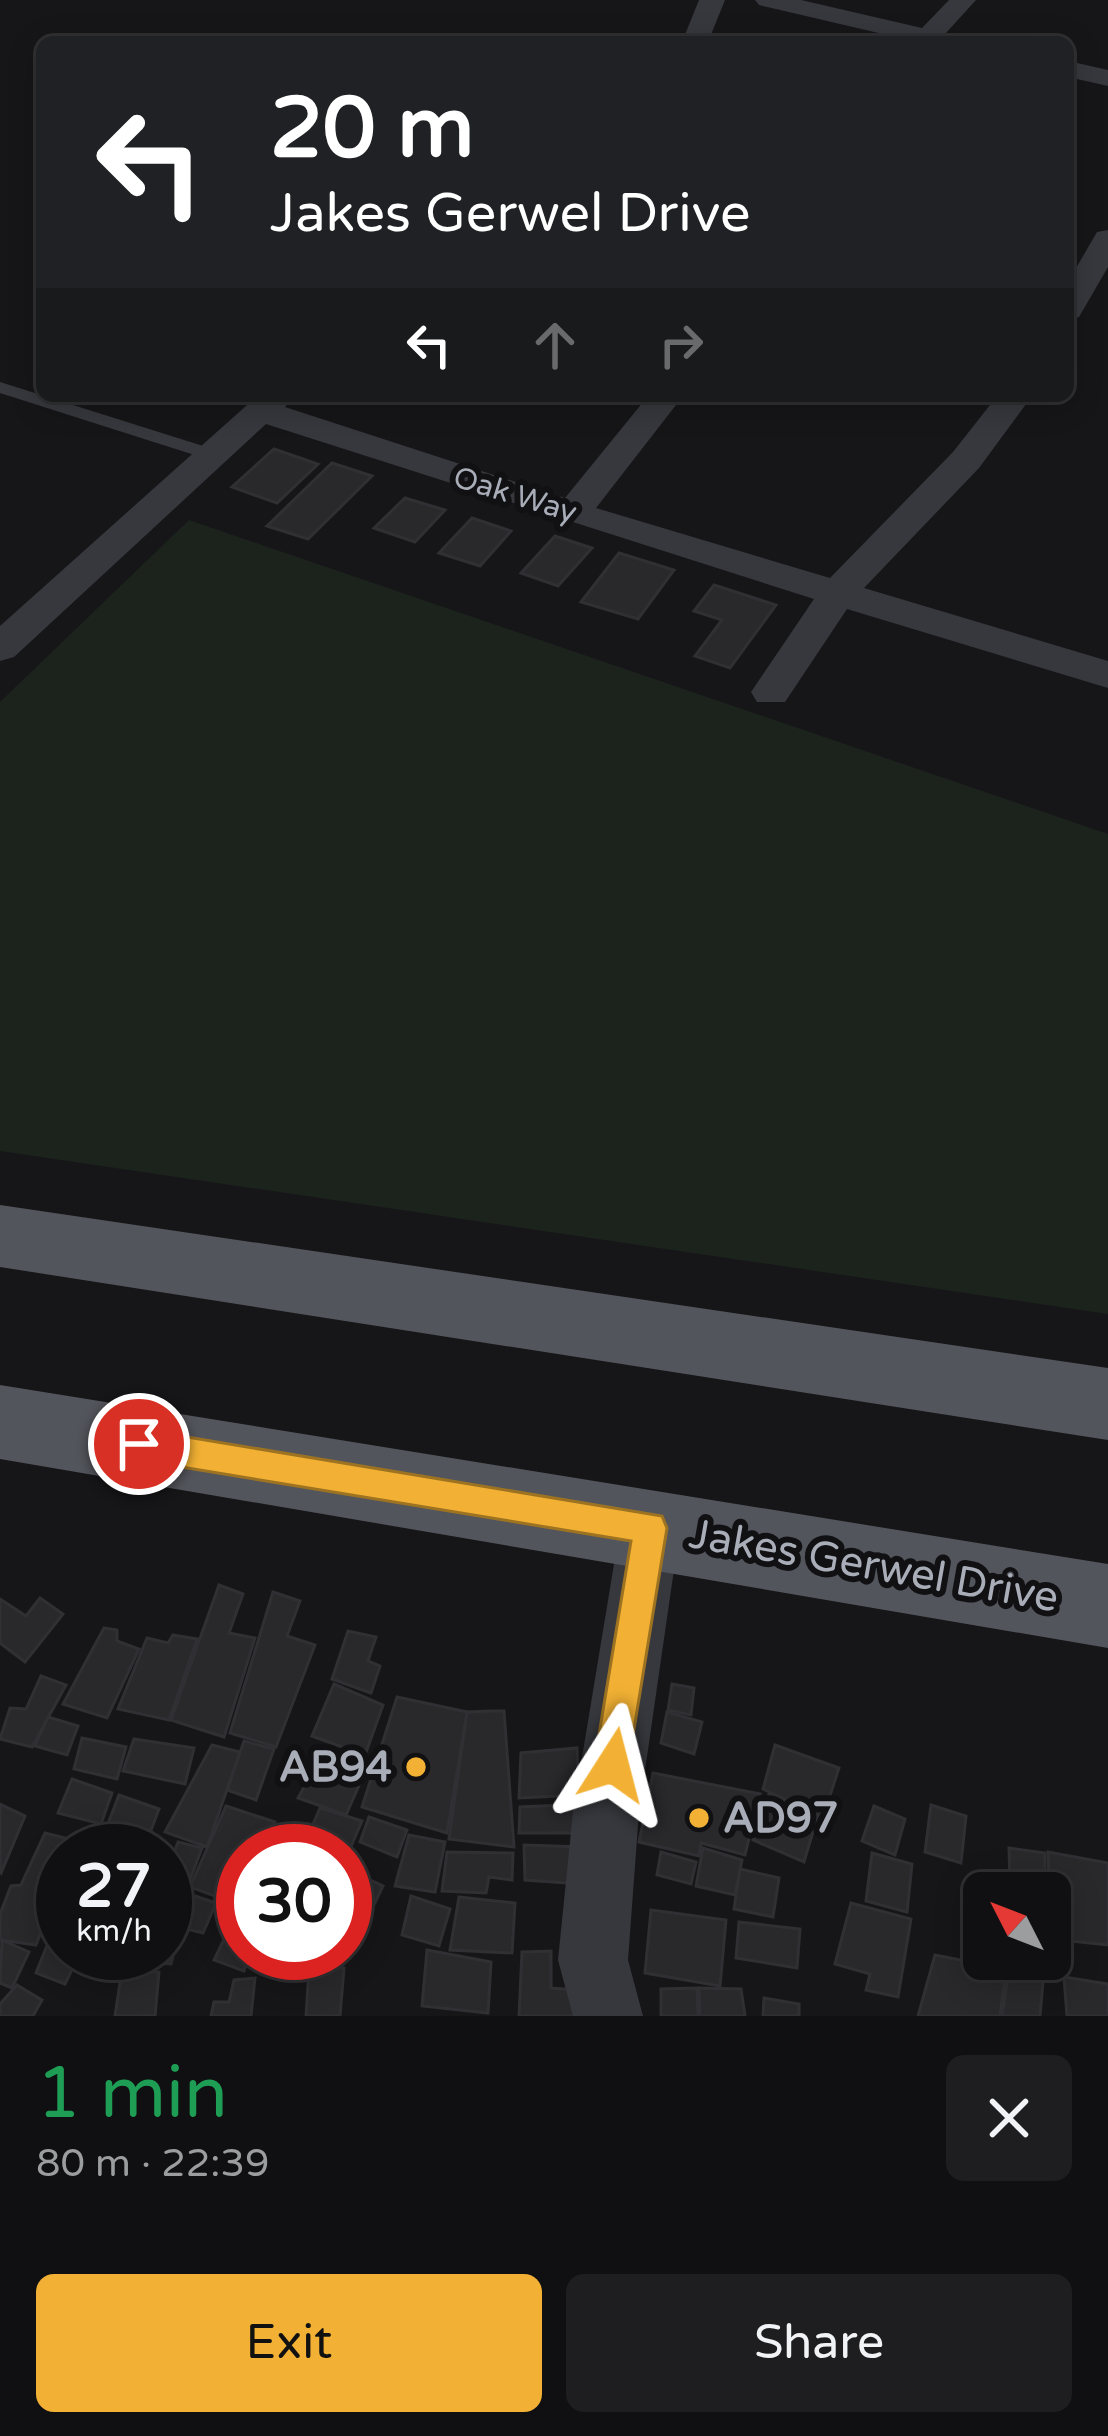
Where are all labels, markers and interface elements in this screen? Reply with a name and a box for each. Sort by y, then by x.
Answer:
text: 20 m [270,79,474,180]
icon: left [72,84,228,240]
text: Jakes Gerwel Drive [270,181,751,246]
icon: left [396,312,462,378]
icon: ahead [522,312,588,378]
icon: right [648,312,714,378]
street label: Oak Way [449,459,581,531]
pin [88,1393,190,1495]
icon: arrive [106,1411,172,1477]
street label: Jakes Gerwel Drive [686,1508,1062,1624]
position arrow [550,1702,676,1828]
place label: AB94 [279,1742,392,1793]
marker: AB94 [403,1754,429,1780]
place label: AD97 [723,1793,839,1844]
marker: AD97 [686,1805,712,1831]
speed limit sign: 30 [216,1824,372,1980]
text: 27 [76,1851,152,1923]
north arrow [963,1872,1071,1980]
map controls [963,1872,1071,1980]
text: km/h [76,1913,152,1950]
text: 1 min [36,2051,228,2138]
button: close [946,2055,1072,2181]
text: 80 m · 22:39 [36,2140,269,2187]
button: Exit [36,2274,542,2412]
button: Share [566,2274,1072,2412]

